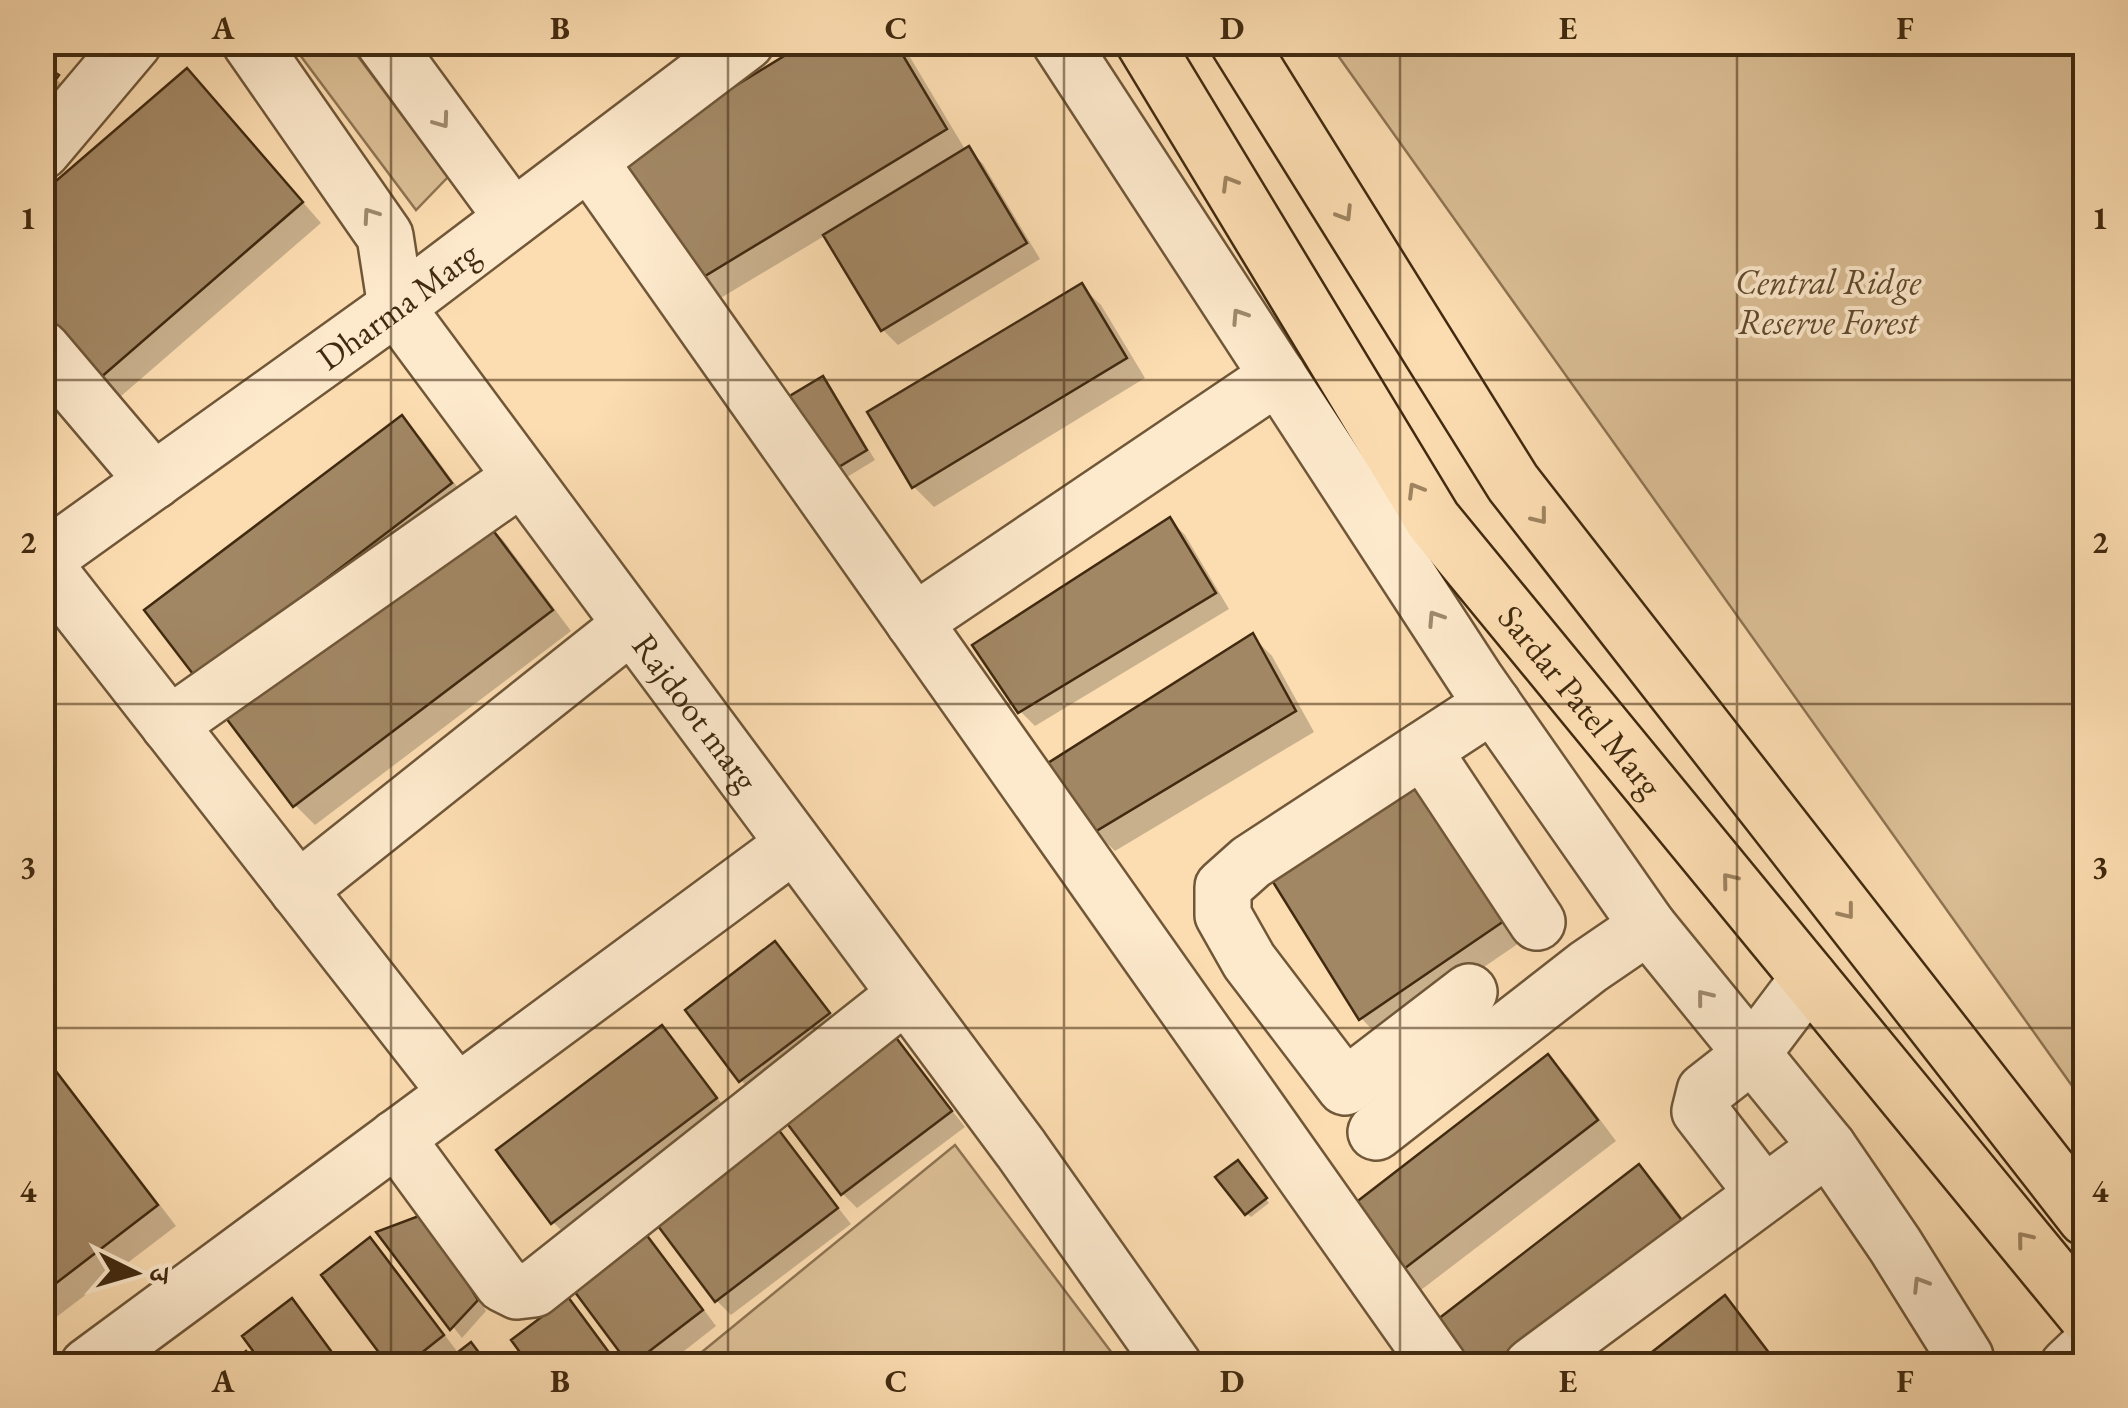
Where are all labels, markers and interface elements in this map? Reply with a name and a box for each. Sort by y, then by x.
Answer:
text: A [210,7,235,49]
text: B [550,7,570,49]
text: C [885,7,907,49]
text: D [1220,7,1244,49]
text: E [1559,7,1577,49]
text: F [1896,7,1914,49]
one-way arrow [430,110,447,128]
one-way arrow [1222,176,1241,194]
text: 1 [20,197,36,239]
text: 1 [2092,197,2108,239]
one-way arrow [1333,203,1352,221]
one-way arrow [364,207,382,226]
street label: Dharma Marg [308,230,488,379]
park label: Central Ridge Reserve Forest [1735,259,1922,344]
one-way arrow [1232,309,1251,327]
one-way arrow [1408,483,1427,501]
one-way arrow [1528,506,1545,524]
text: 2 [20,521,37,563]
text: 2 [2092,521,2109,563]
street label: Sardar Patel Marg [1489,595,1674,806]
one-way arrow [1429,610,1448,628]
street label: Rajdoot marg [623,624,770,800]
text: 3 [20,846,36,888]
text: 3 [2092,846,2108,888]
one-way arrow [1723,873,1741,891]
one-way arrow [1835,900,1852,918]
one-way arrow [1699,990,1716,1008]
text: 4 [20,1170,38,1212]
text: 4 [2092,1170,2110,1212]
north arrow [85,1223,185,1323]
one-way arrow [2017,1233,2035,1251]
text: उ [141,1265,179,1286]
one-way arrow [1913,1277,1932,1295]
text: A [210,1360,235,1402]
text: B [550,1360,570,1402]
text: C [885,1360,907,1402]
text: D [1220,1360,1244,1402]
text: E [1559,1360,1577,1402]
text: F [1896,1360,1914,1402]

